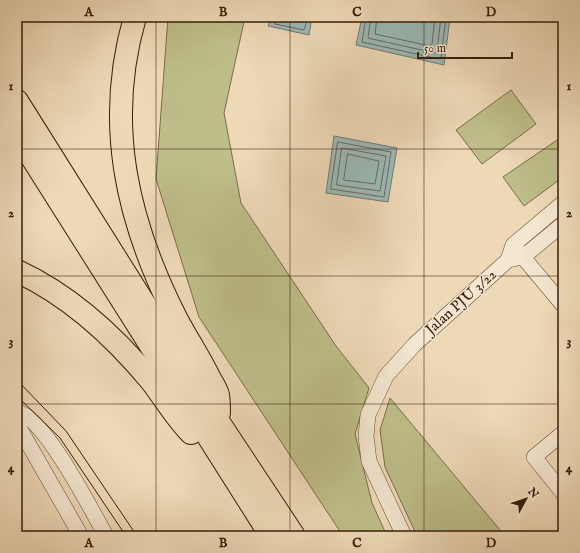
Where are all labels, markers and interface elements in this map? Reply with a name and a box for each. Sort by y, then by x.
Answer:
text: A [84,4,95,21]
text: B [219,4,228,21]
text: C [352,4,362,21]
text: D [486,4,497,21]
scale bar [418,34,512,60]
text: 50 m [424,41,446,56]
text: 1 [9,78,14,95]
text: 1 [567,78,572,95]
text: 2 [8,205,14,222]
text: 2 [566,205,572,222]
street label: Jalan PJU 3/22 [420,265,501,340]
text: 3 [9,333,14,350]
text: 3 [567,333,572,350]
text: 4 [8,460,15,477]
text: 4 [566,460,573,477]
north arrow [506,479,546,519]
text: N [524,484,542,502]
text: A [84,535,95,552]
text: B [219,535,228,552]
text: C [352,535,362,552]
text: D [486,535,497,552]

